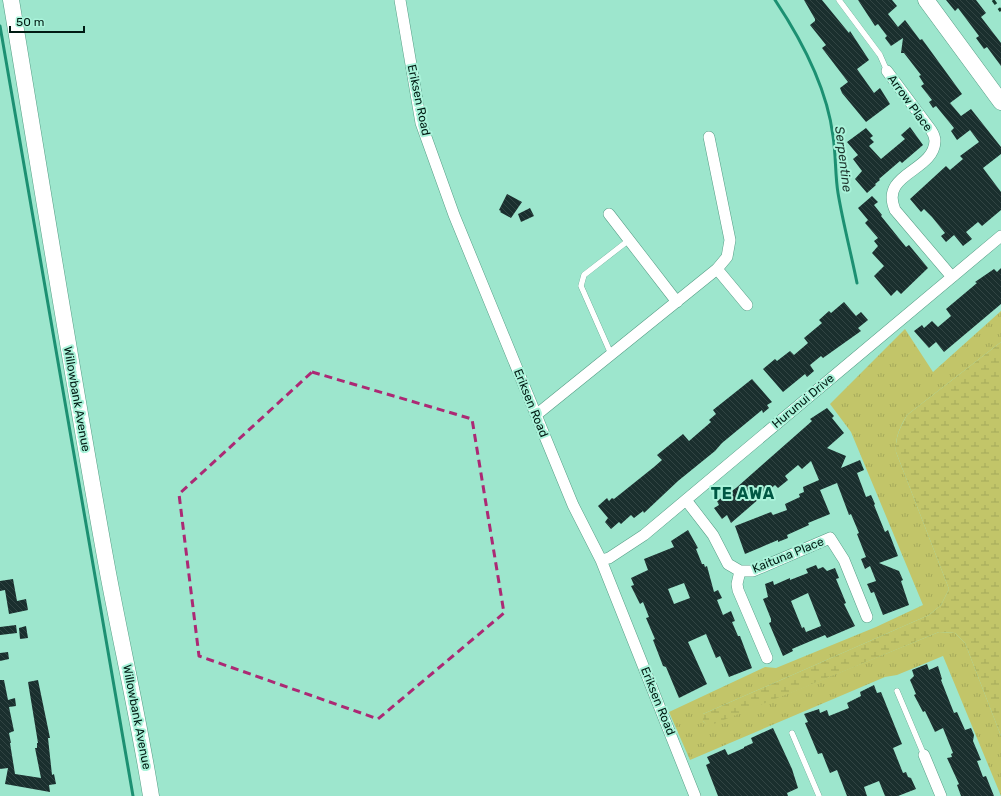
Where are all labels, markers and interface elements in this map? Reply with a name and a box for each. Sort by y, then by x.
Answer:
scale bar [10,8,84,34]
text: 50 m [16,15,44,29]
street label: Eriksen Road [405,63,433,137]
street label: Arrow Place [885,72,935,134]
water label: Serpentine [832,125,855,193]
street label: Willowbank Avenue [61,345,93,453]
street label: Eriksen Road [511,367,551,439]
street label: Hurunui Drive [769,371,837,431]
district label: TE AWA [711,484,775,503]
street label: Kaituna Place [750,534,826,576]
street label: Willowbank Avenue [120,663,154,771]
street label: Eriksen Road [638,665,678,737]

